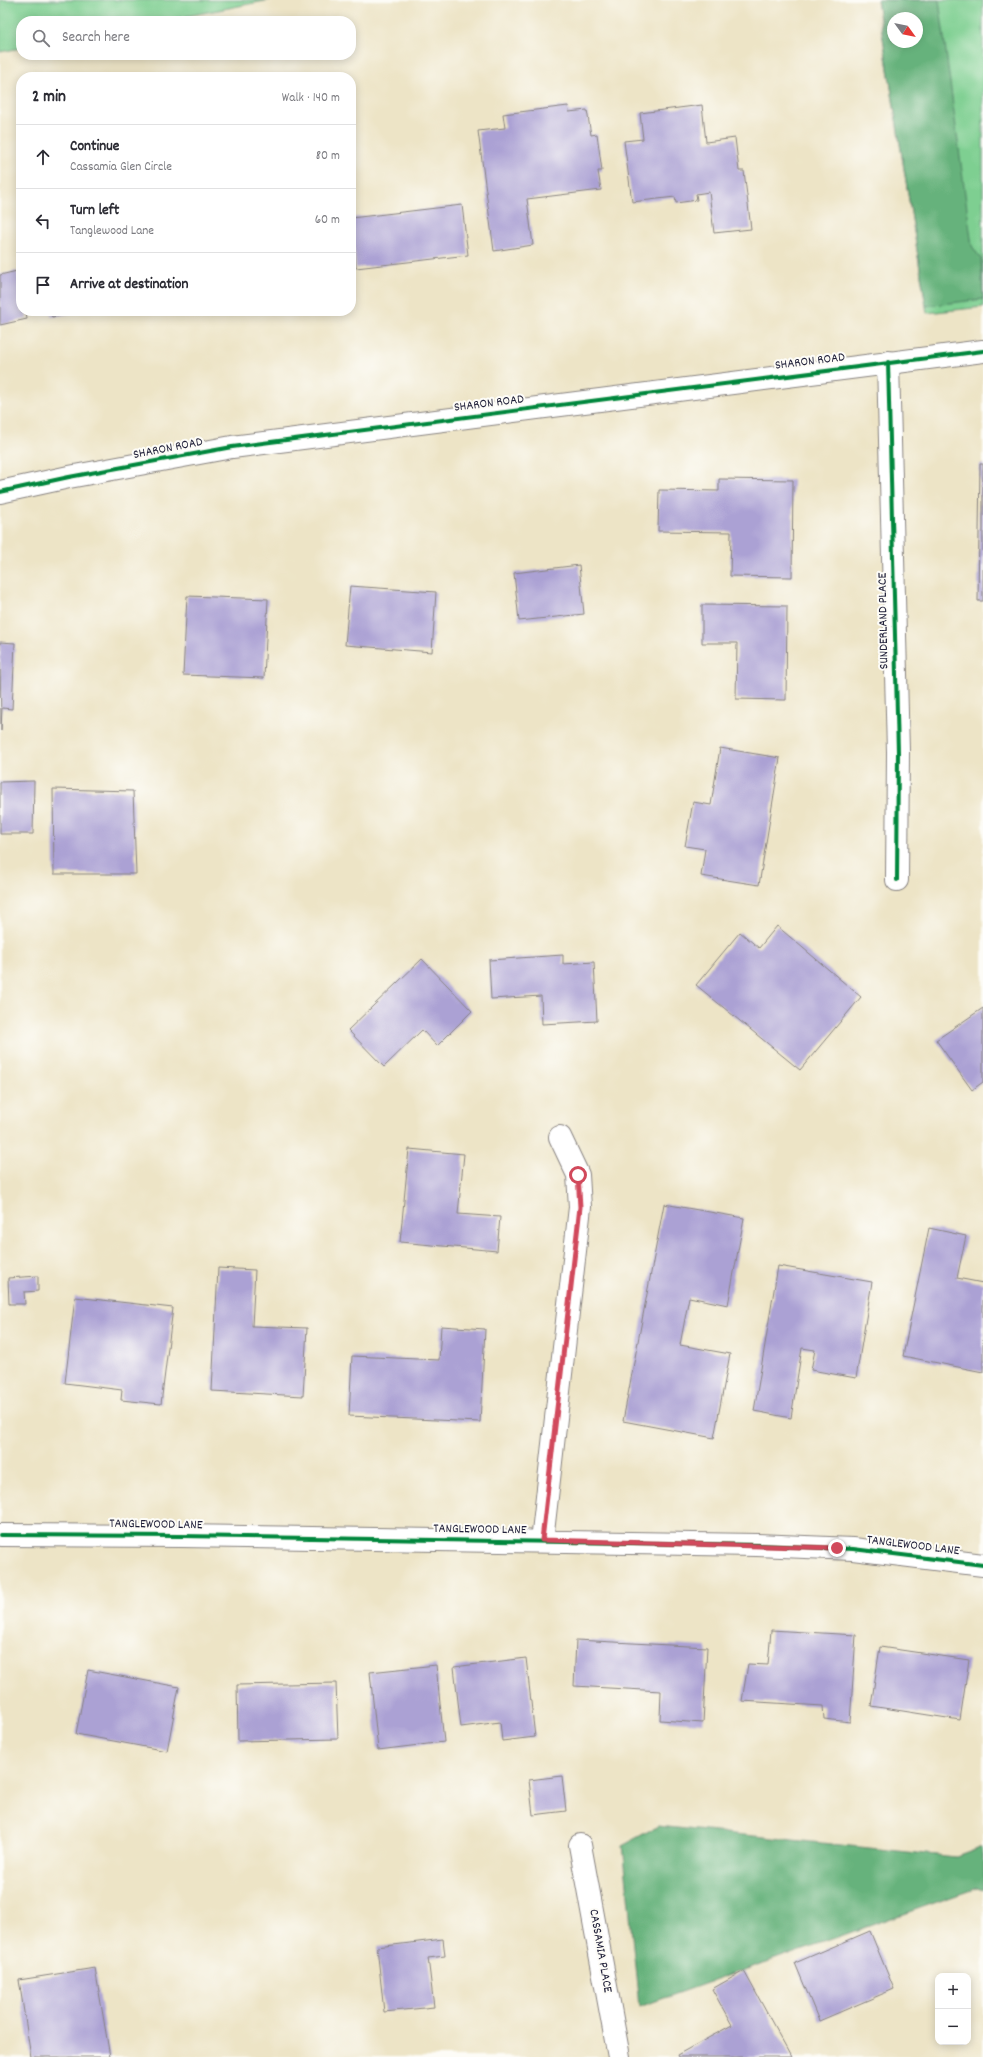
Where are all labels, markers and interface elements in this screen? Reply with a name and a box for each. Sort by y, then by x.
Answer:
north arrow [887,12,923,48]
search box [16,16,356,60]
icon: search [30,27,52,49]
text: Search here [62,27,130,49]
text: 2 min [32,86,66,110]
text: Walk · 140 m [282,89,340,108]
text: Continue [70,136,119,158]
icon: ahead [32,146,54,168]
text: 80 m [316,147,340,166]
text: Cassamia Glen Circle [70,158,172,177]
text: Turn left [70,200,119,222]
icon: left [32,210,54,232]
text: 60 m [315,211,340,230]
text: Tanglewood Lane [70,222,154,241]
icon: arrive [32,274,54,296]
text: Arrive at destination [70,274,188,296]
street label: SHARON ROAD [774,348,846,376]
street label: SHARON ROAD [453,390,525,418]
street label: SHARON ROAD [132,433,205,465]
street label: SUNDERLAND PLACE [874,572,894,669]
route start [569,1166,587,1184]
street label: TANGLEWOOD LANE [109,1515,203,1535]
street label: TANGLEWOOD LANE [433,1520,527,1540]
street label: TANGLEWOOD LANE [866,1531,961,1561]
route end [828,1539,846,1557]
street label: CASSAMIA PLACE [583,1908,617,1994]
map controls [935,1973,971,2045]
button: + [935,1973,971,2009]
button: − [935,2009,971,2045]

